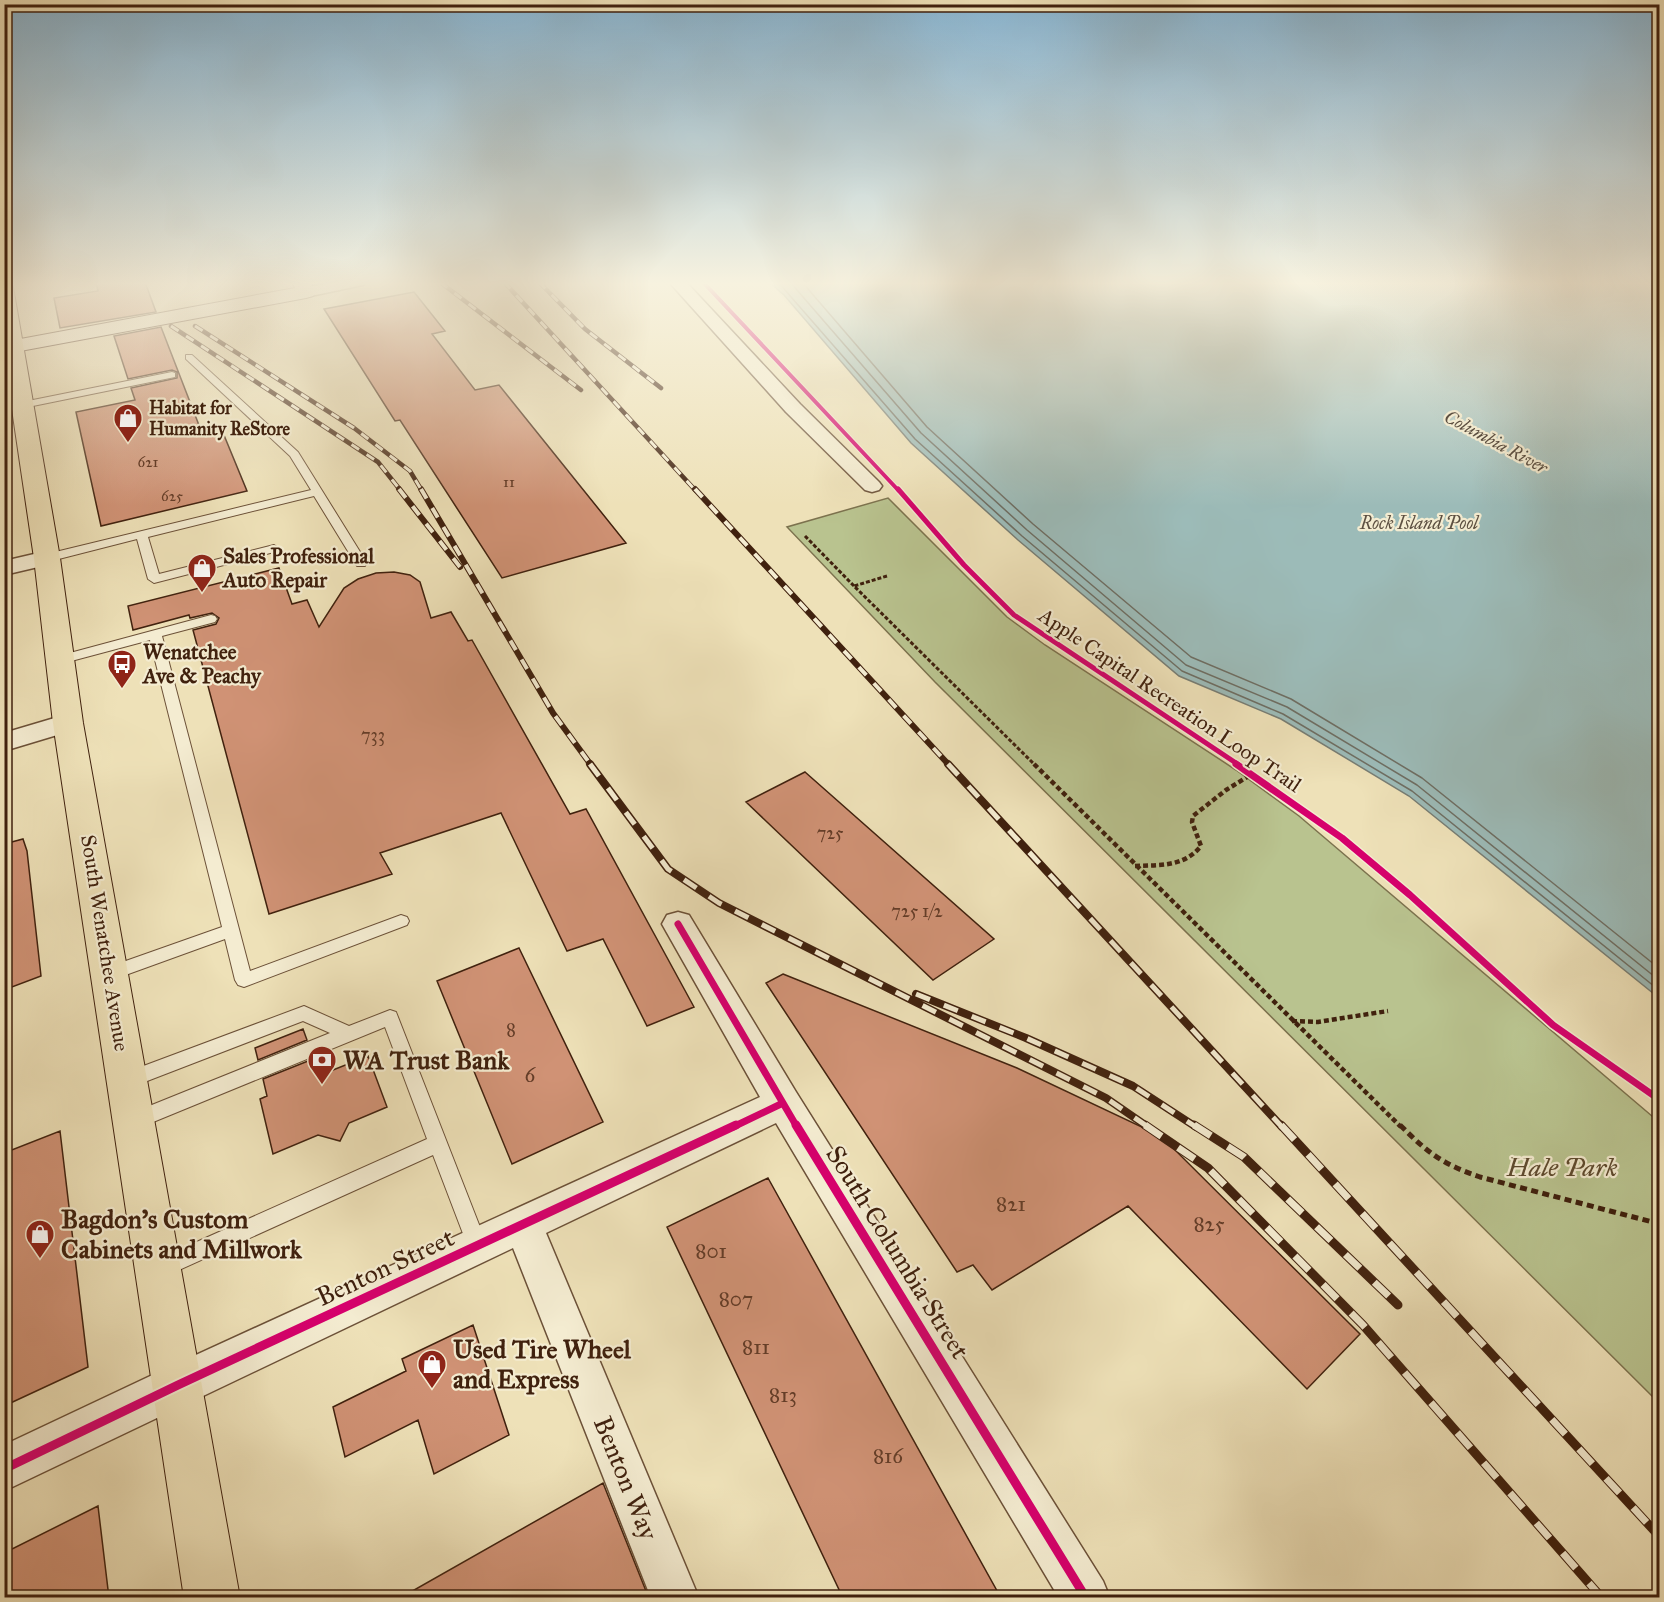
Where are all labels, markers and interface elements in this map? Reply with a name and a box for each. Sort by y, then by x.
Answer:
place label: Habitat for Humanity ReStore [149,397,291,441]
shop icon: Habitat for Humanity ReStore [112,402,144,444]
water label: Columbia River [1441,406,1553,479]
house number: 621 [137,453,159,471]
house number: 11 [503,473,515,491]
house number: 625 [161,487,183,505]
water label: Rock Island Pool [1359,512,1480,534]
place label: Sales Professional Auto Repair [221,543,375,593]
shop icon: Sales Professional Auto Repair [186,552,218,594]
street label: Apple Capital Recreation Loop Trail [1033,602,1307,798]
place label: Wenatchee Ave & Peachy [141,639,262,689]
bus stop icon: Wenatchee Ave & Peachy [106,648,138,690]
house number: 733 [361,724,385,746]
house number: 725 [817,822,844,844]
street label: South Wenatchee Avenue [75,833,135,1053]
house number: 725 1/2 [891,900,943,922]
house number: 8 [506,1019,516,1041]
bank icon: WA Trust Bank [306,1044,338,1086]
place label: WA Trust Bank [343,1044,510,1076]
house number: 6 [525,1062,537,1088]
street label: South Columbia Street [819,1139,977,1365]
park label: Hale Park [1505,1151,1618,1183]
house number: 821 [996,1191,1026,1217]
place label: Bagdon's Custom Cabinets and Millwork [61,1203,303,1265]
house number: 825 [1193,1211,1225,1237]
shop icon: Bagdon's Custom Cabinets and Millwork [24,1218,56,1260]
street label: Benton Street [311,1221,459,1313]
house number: 801 [695,1238,727,1264]
house number: 807 [719,1286,753,1312]
place label: Used Tire Wheel and Express [453,1333,632,1395]
house number: 811 [742,1334,770,1360]
shop icon: Used Tire Wheel and Express [416,1348,448,1390]
house number: 813 [769,1382,797,1408]
street label: Benton Way [587,1412,666,1545]
house number: 816 [873,1443,904,1469]

